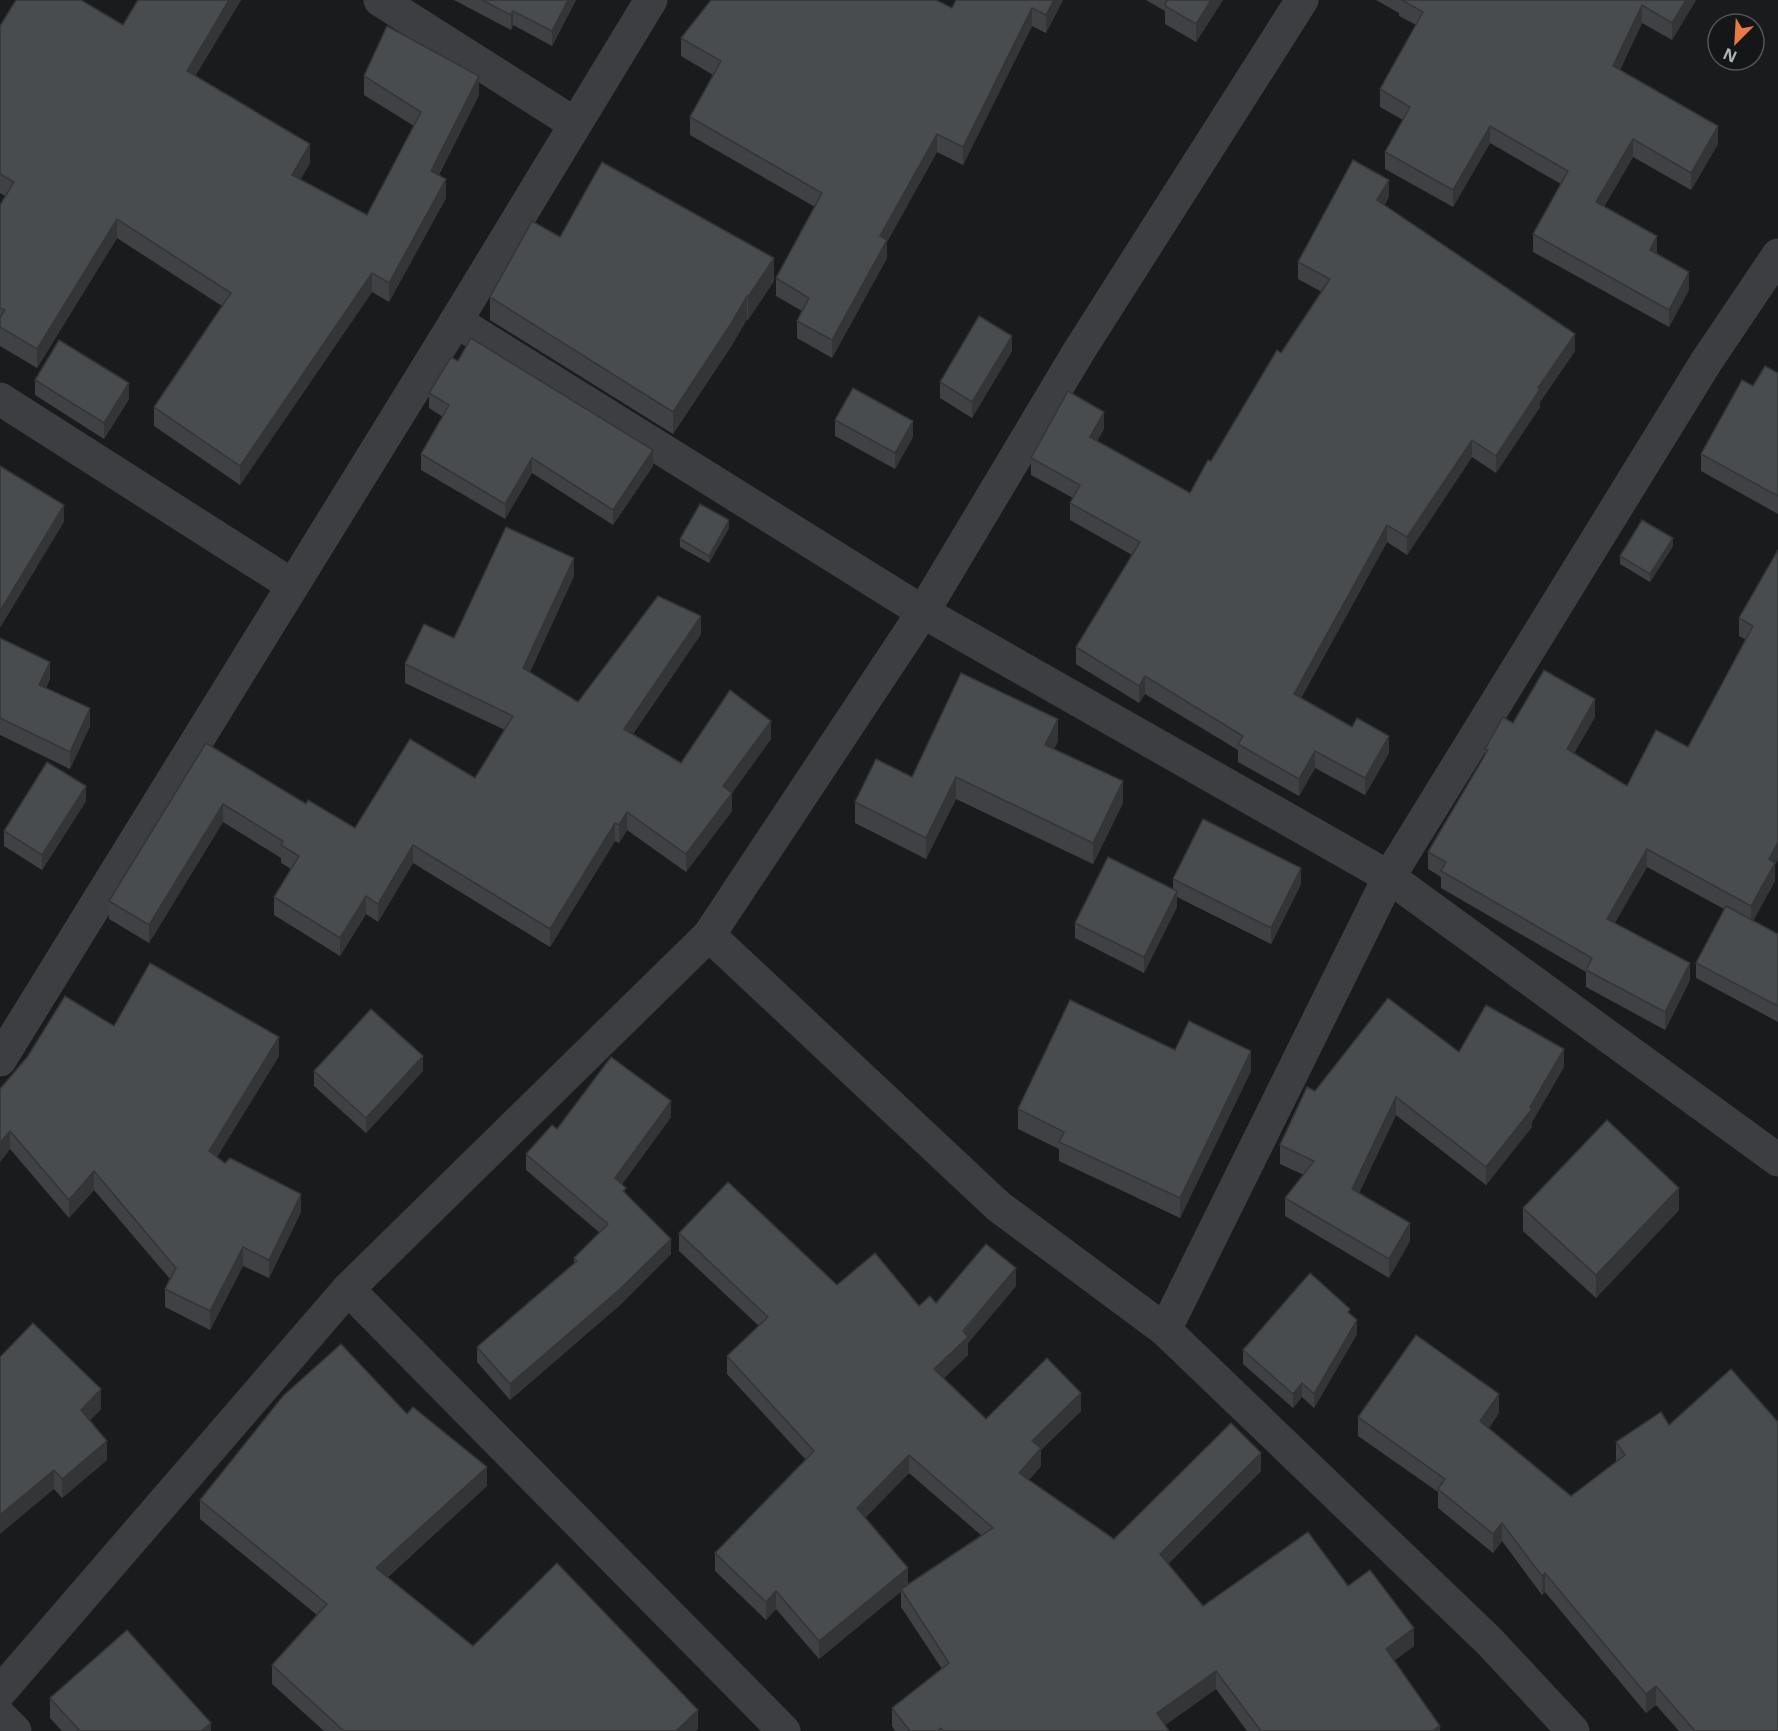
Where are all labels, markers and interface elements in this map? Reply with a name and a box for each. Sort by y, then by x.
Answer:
north arrow [1706,12,1766,72]
text: N [1719,43,1740,68]

